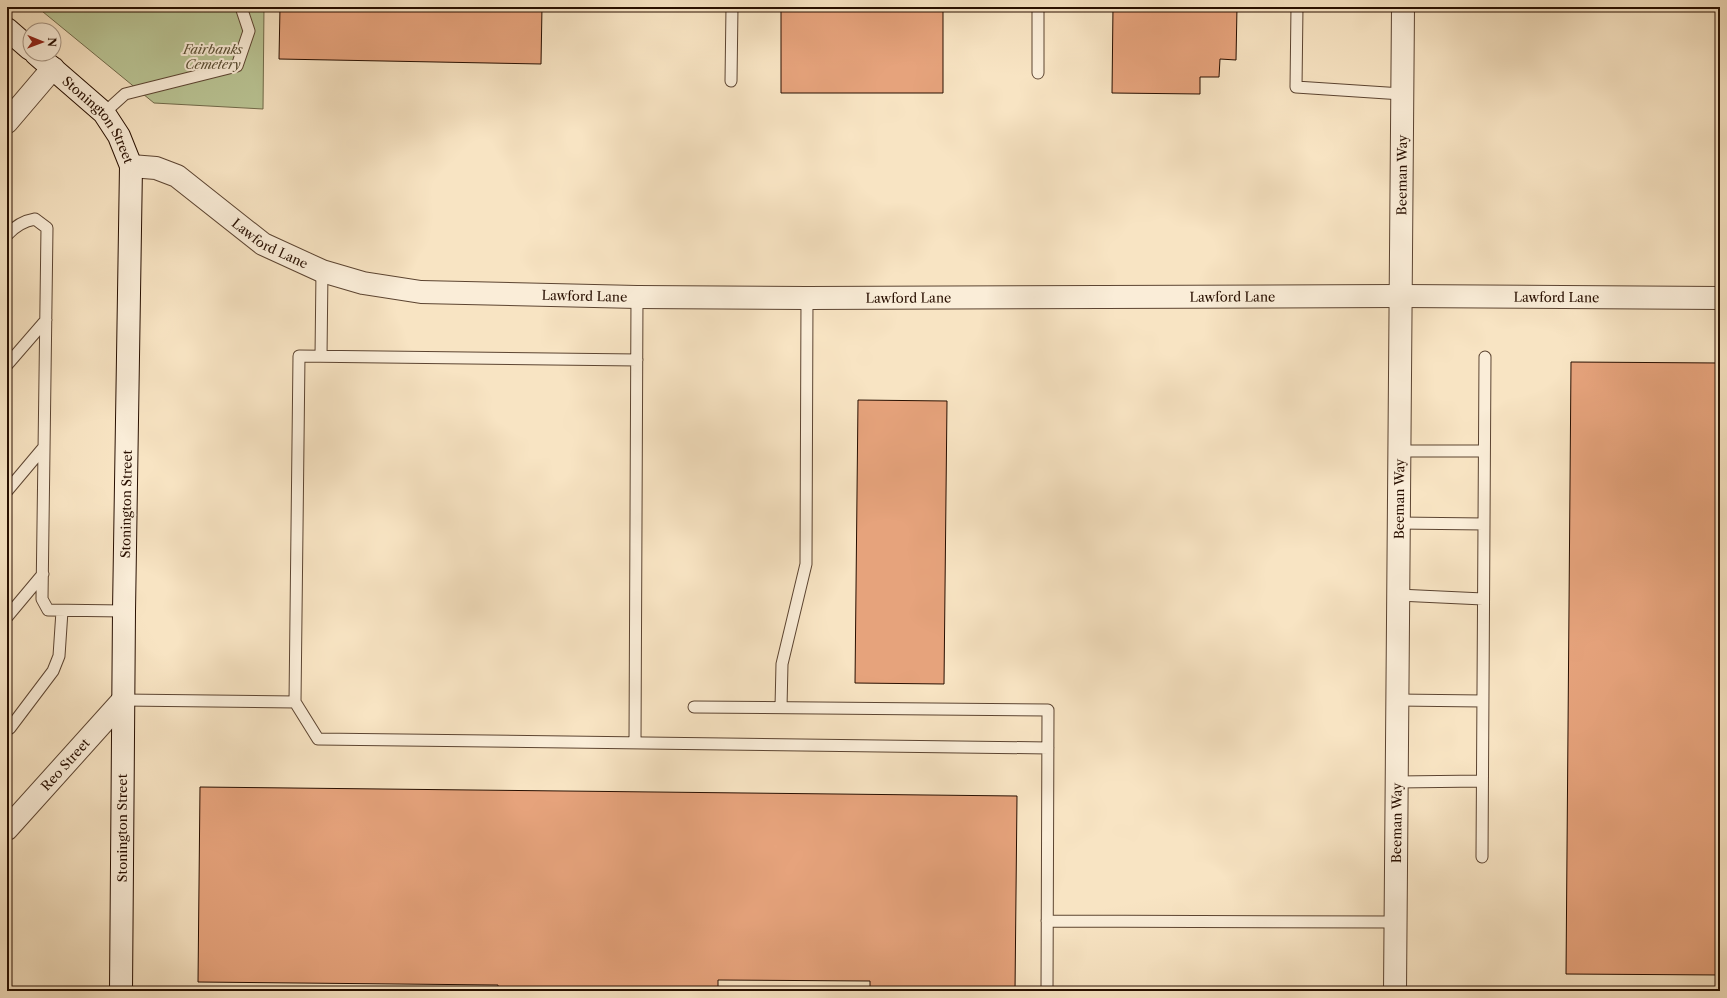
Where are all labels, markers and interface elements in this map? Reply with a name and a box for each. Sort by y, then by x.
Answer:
north arrow [22,22,62,62]
text: N [45,37,59,48]
park label: Fairbanks Cemetery [182,41,243,72]
street label: Stonington Street [59,73,137,166]
street label: Beeman Way [1393,134,1410,215]
street label: Lawford Lane [229,215,311,272]
street label: Lawford Lane [541,287,628,305]
street label: Lawford Lane [1190,288,1275,305]
street label: Lawford Lane [1514,289,1599,305]
street label: Lawford Lane [866,290,951,306]
street label: Stonington Street [117,449,135,558]
street label: Beeman Way [1391,458,1407,539]
street label: Reo Street [37,734,93,794]
street label: Stonington Street [114,773,130,882]
street label: Beeman Way [1388,782,1405,863]

